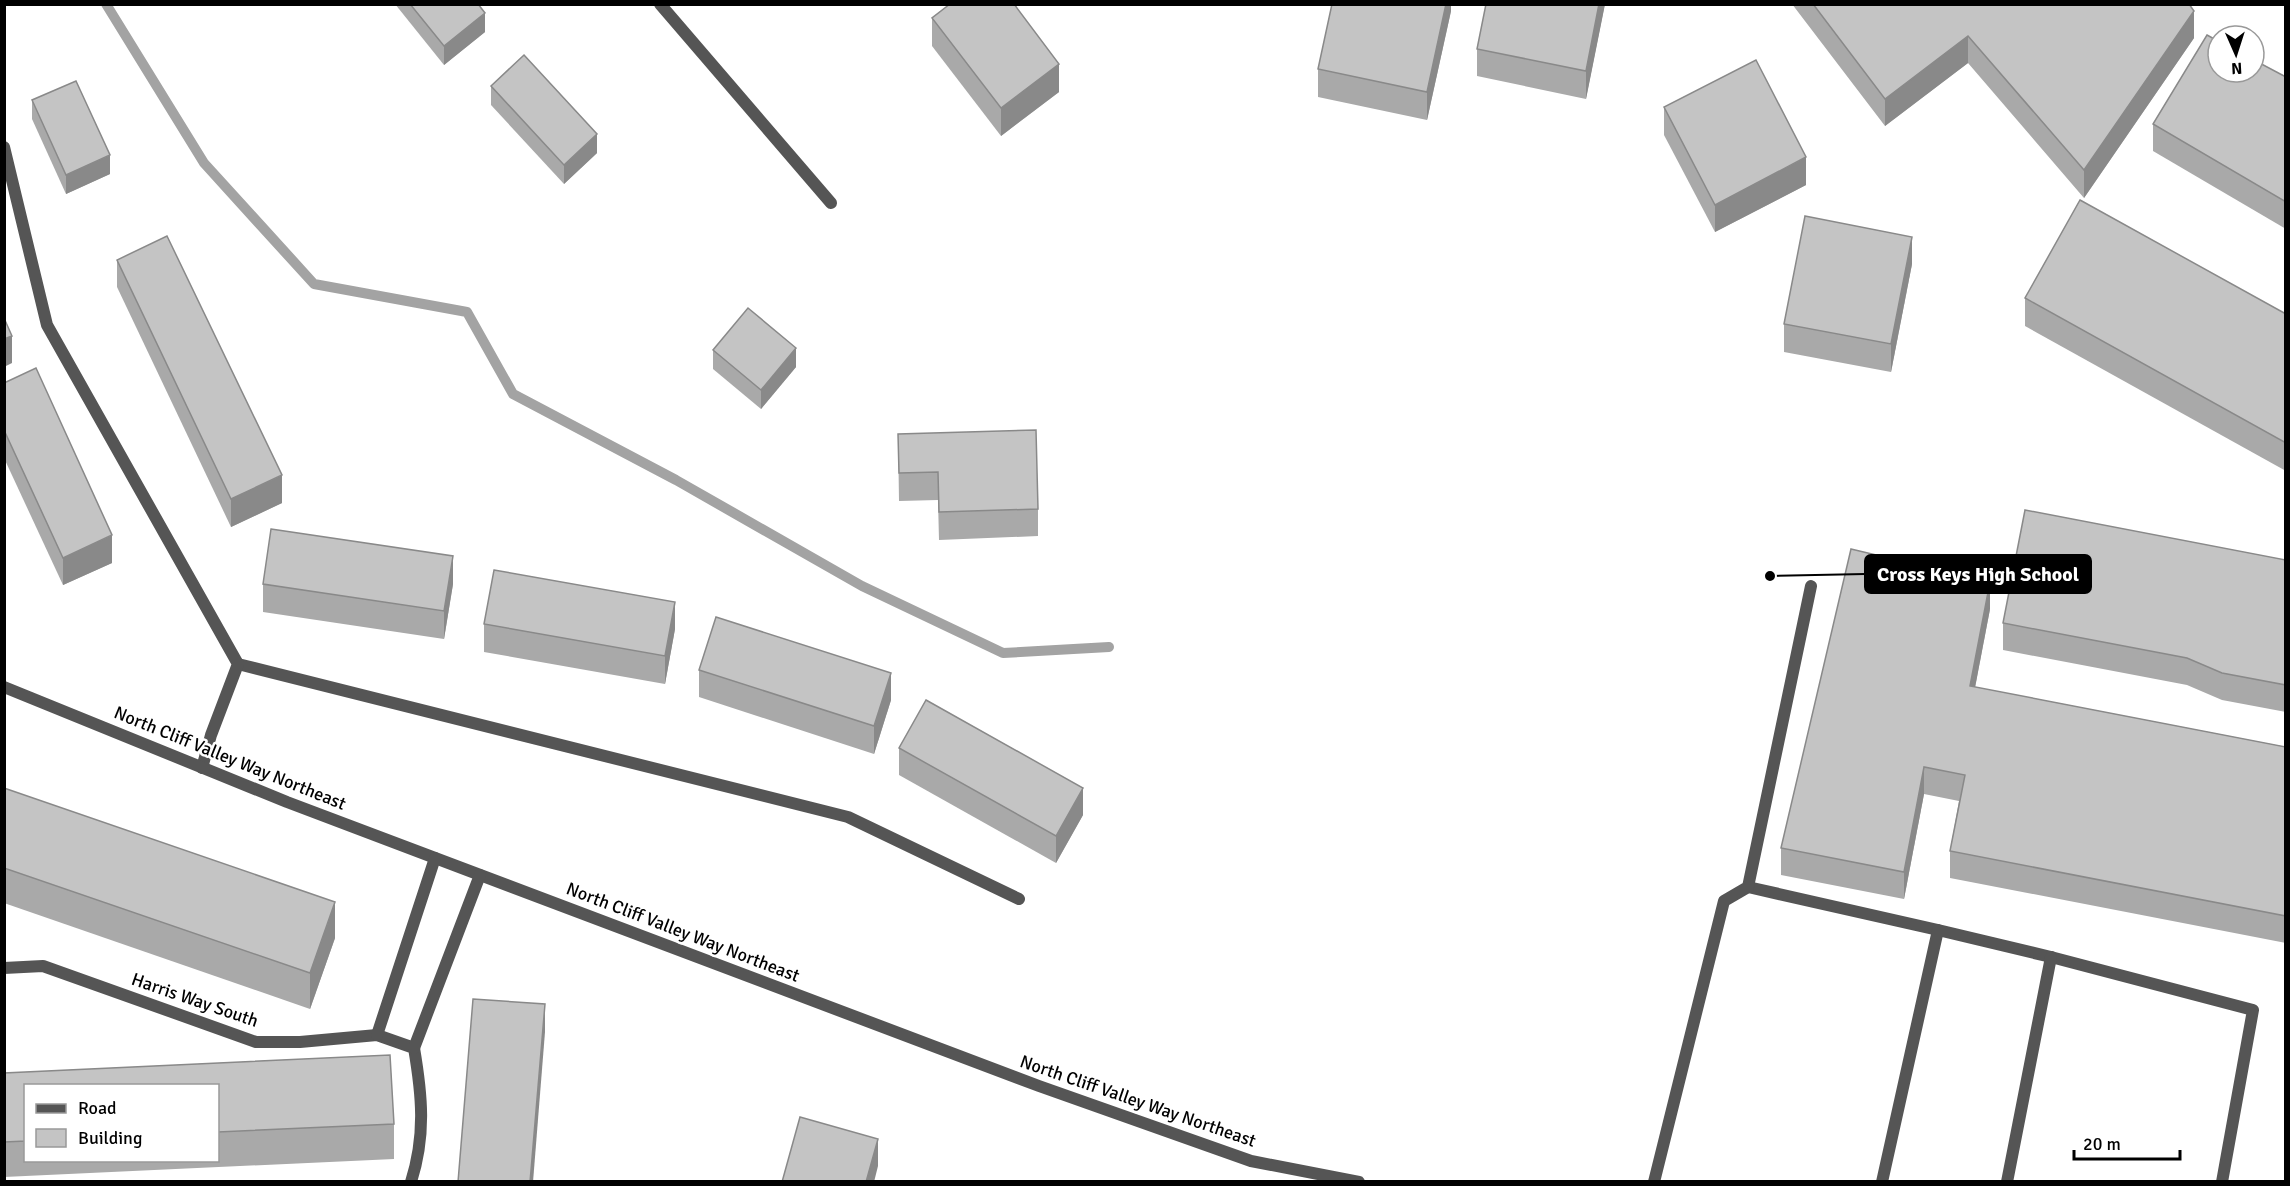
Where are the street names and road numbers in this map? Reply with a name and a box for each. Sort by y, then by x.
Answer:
street label: North Cliff Valley Way Northeast [111,701,349,815]
street label: North Cliff Valley Way Northeast [563,877,803,987]
street label: Harris Way South [129,968,261,1032]
street label: North Cliff Valley Way Northeast [1017,1050,1259,1152]

